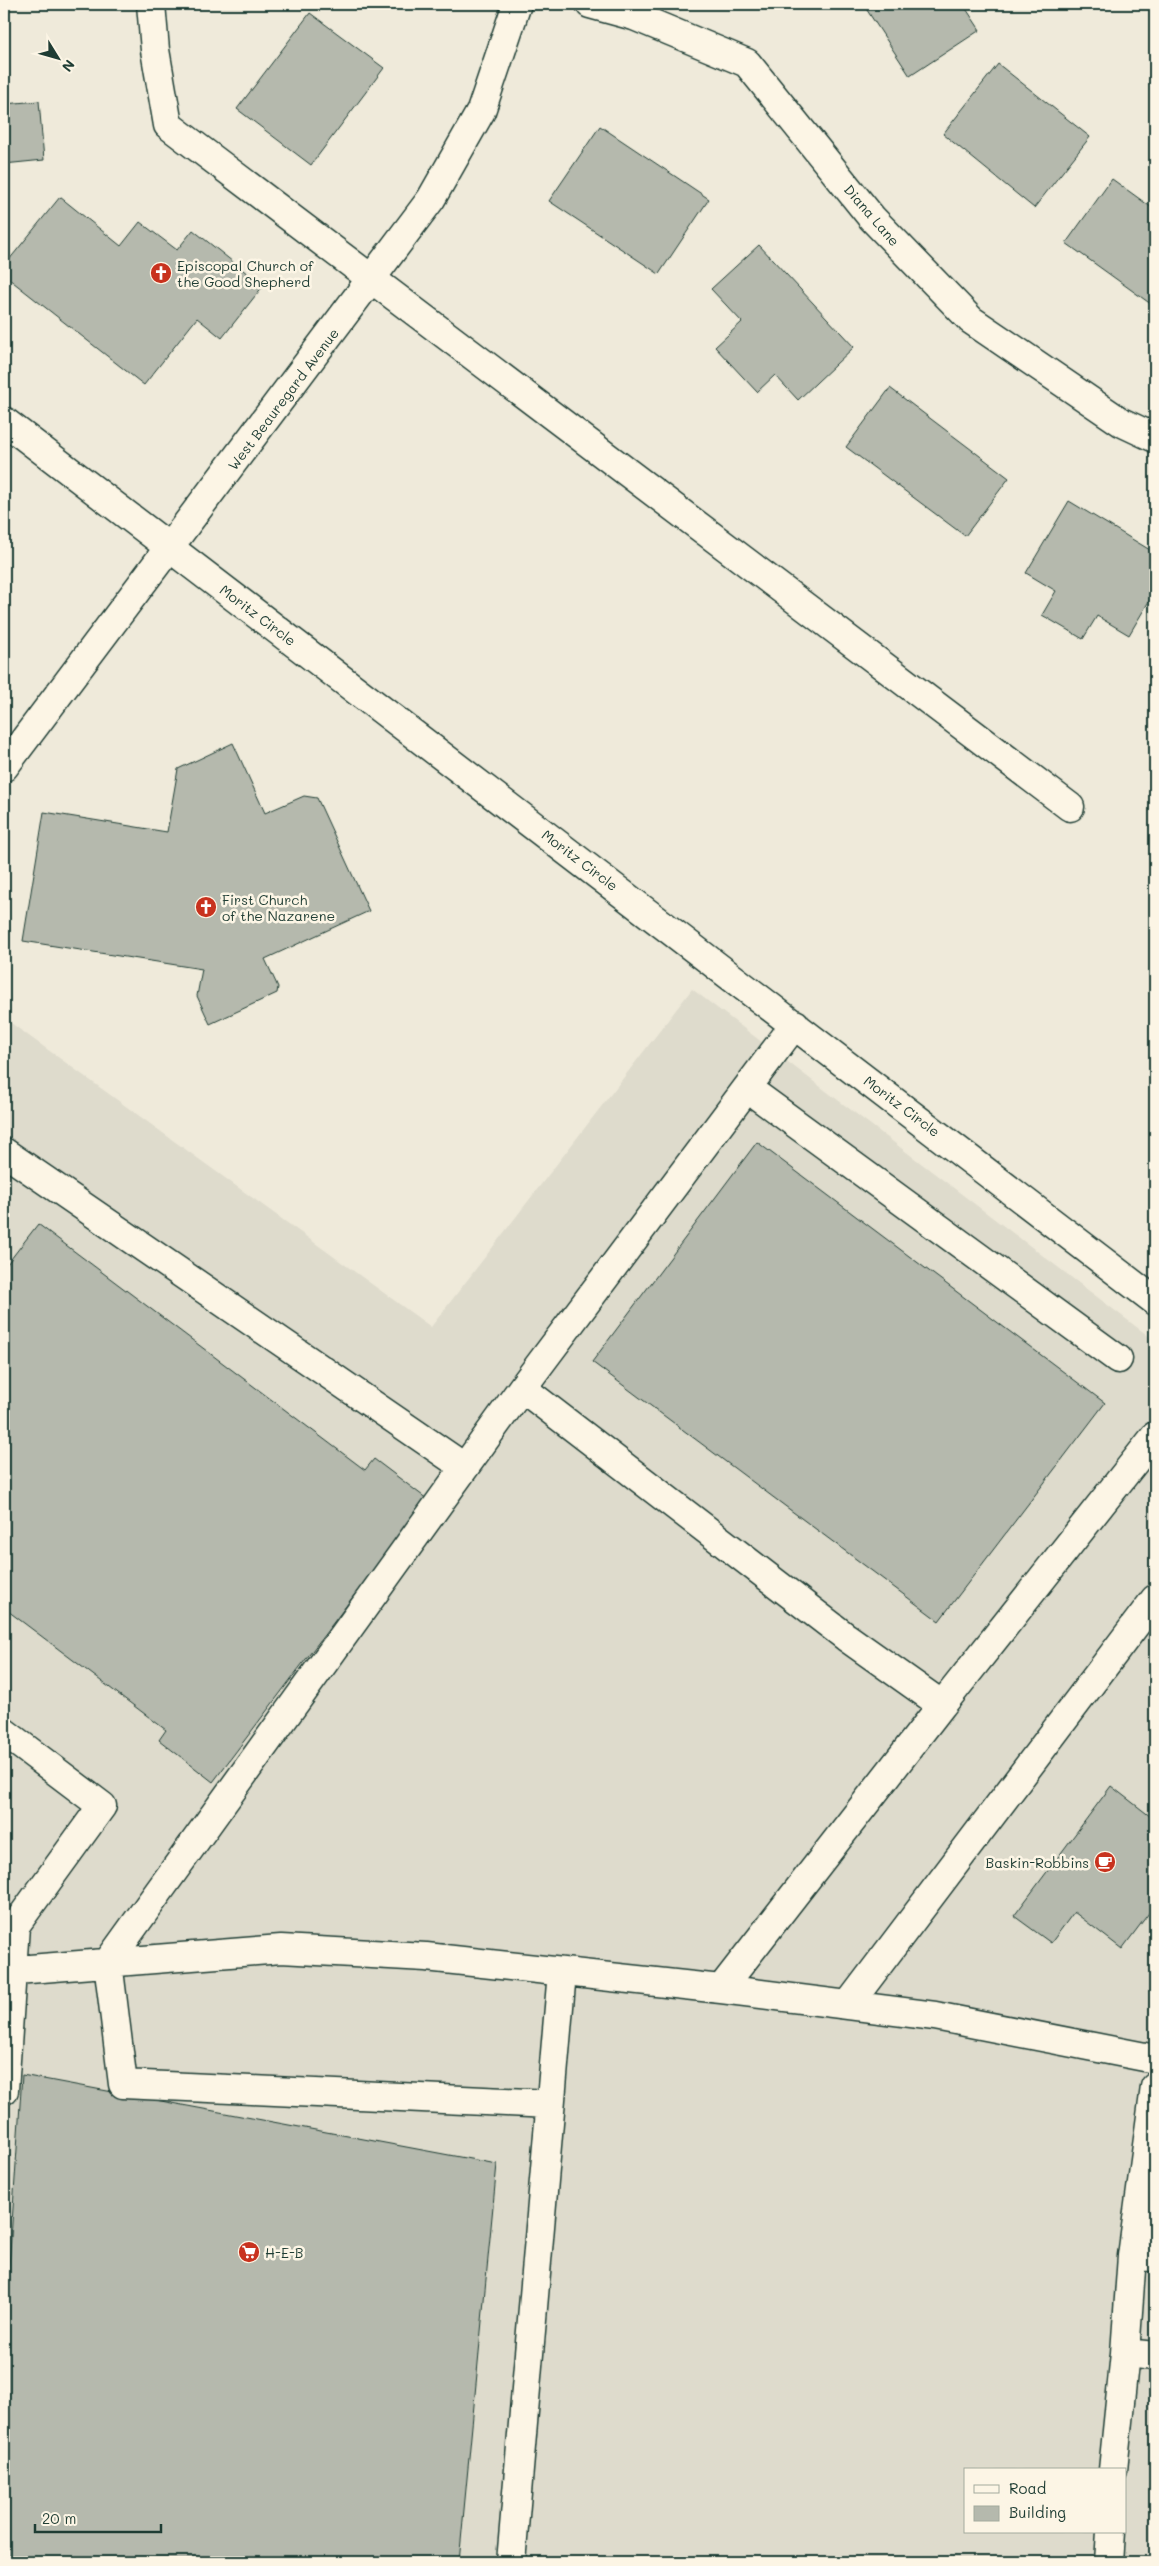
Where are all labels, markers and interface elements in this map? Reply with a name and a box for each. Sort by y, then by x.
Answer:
north arrow [32,32,82,82]
text: N [58,56,80,76]
street label: Diana Lane [840,180,904,250]
place label: Episcopal Church of the Good Shepherd [177,256,314,291]
church icon: Episcopal Church of the Good Shepherd [149,261,173,285]
street label: West Beauregard Avenue [223,324,343,474]
street label: Moritz Circle [216,580,300,650]
street label: Moritz Circle [538,825,622,895]
place label: First Church of the Nazarene [222,890,335,925]
church icon: First Church of the Nazarene [194,895,218,919]
street label: Moritz Circle [860,1071,944,1141]
cafe icon: Baskin-Robbins [1093,1850,1117,1874]
place label: Baskin-Robbins [985,1853,1089,1872]
supermarket icon: H-E-B [237,2240,261,2264]
place label: H-E-B [265,2243,304,2262]
legend [964,2468,1126,2534]
text: Road [1009,2478,1046,2498]
scale bar [35,2501,161,2533]
text: Building [1009,2502,1066,2522]
text: 20 m [42,2508,76,2528]

